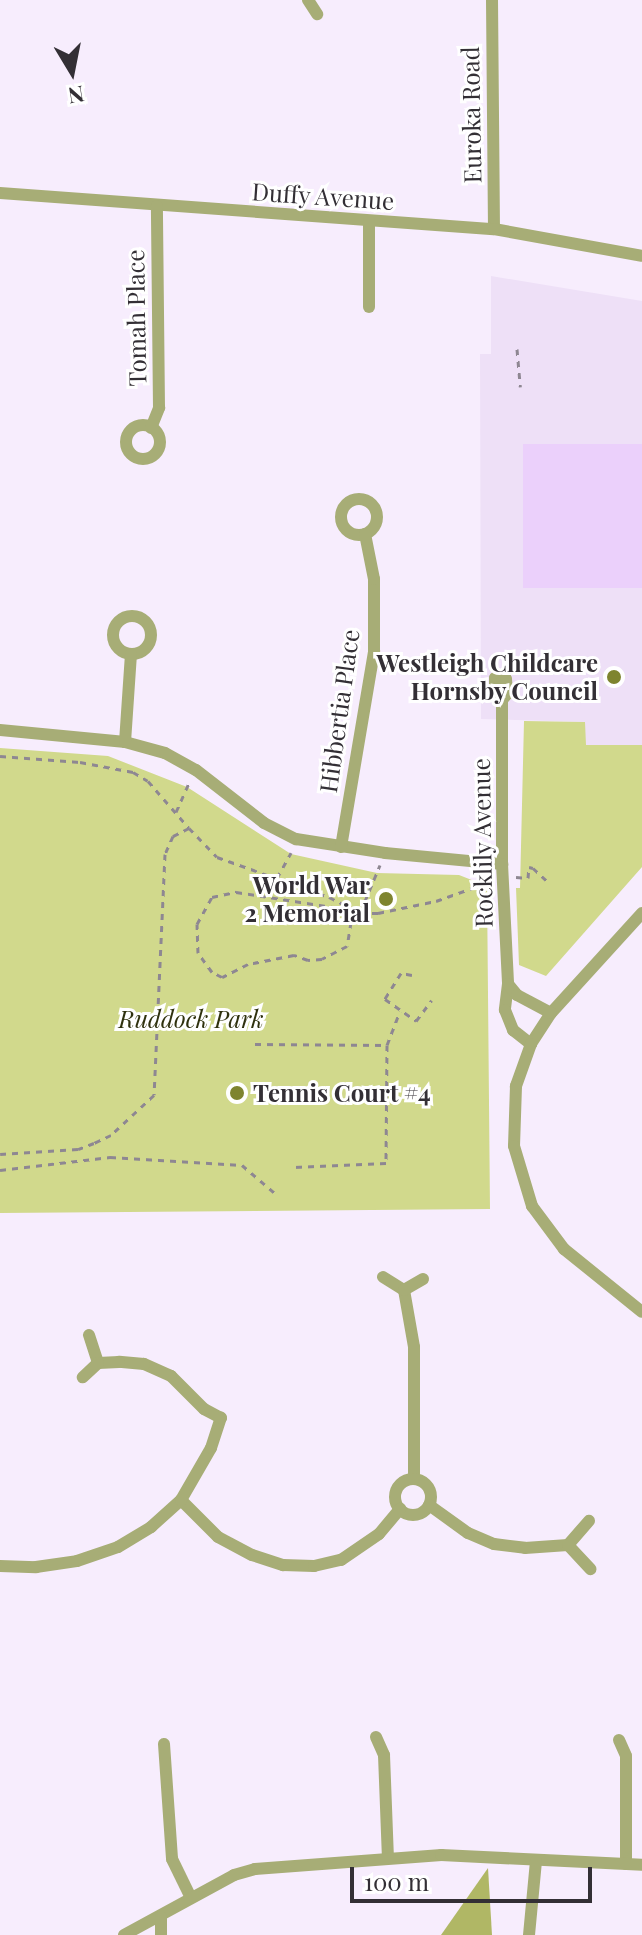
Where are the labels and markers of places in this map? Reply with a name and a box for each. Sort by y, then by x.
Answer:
place label: Westleigh Childcare Hornsby Council [377,649,598,705]
marker: Westleigh Childcare Hornsby Council [605,668,623,686]
place label: World War 2 Memorial [244,871,370,927]
marker: World War 2 Memorial [377,890,395,908]
place label: Tennis Court #4 [253,1079,431,1107]
marker: Tennis Court #4 [228,1084,246,1102]

